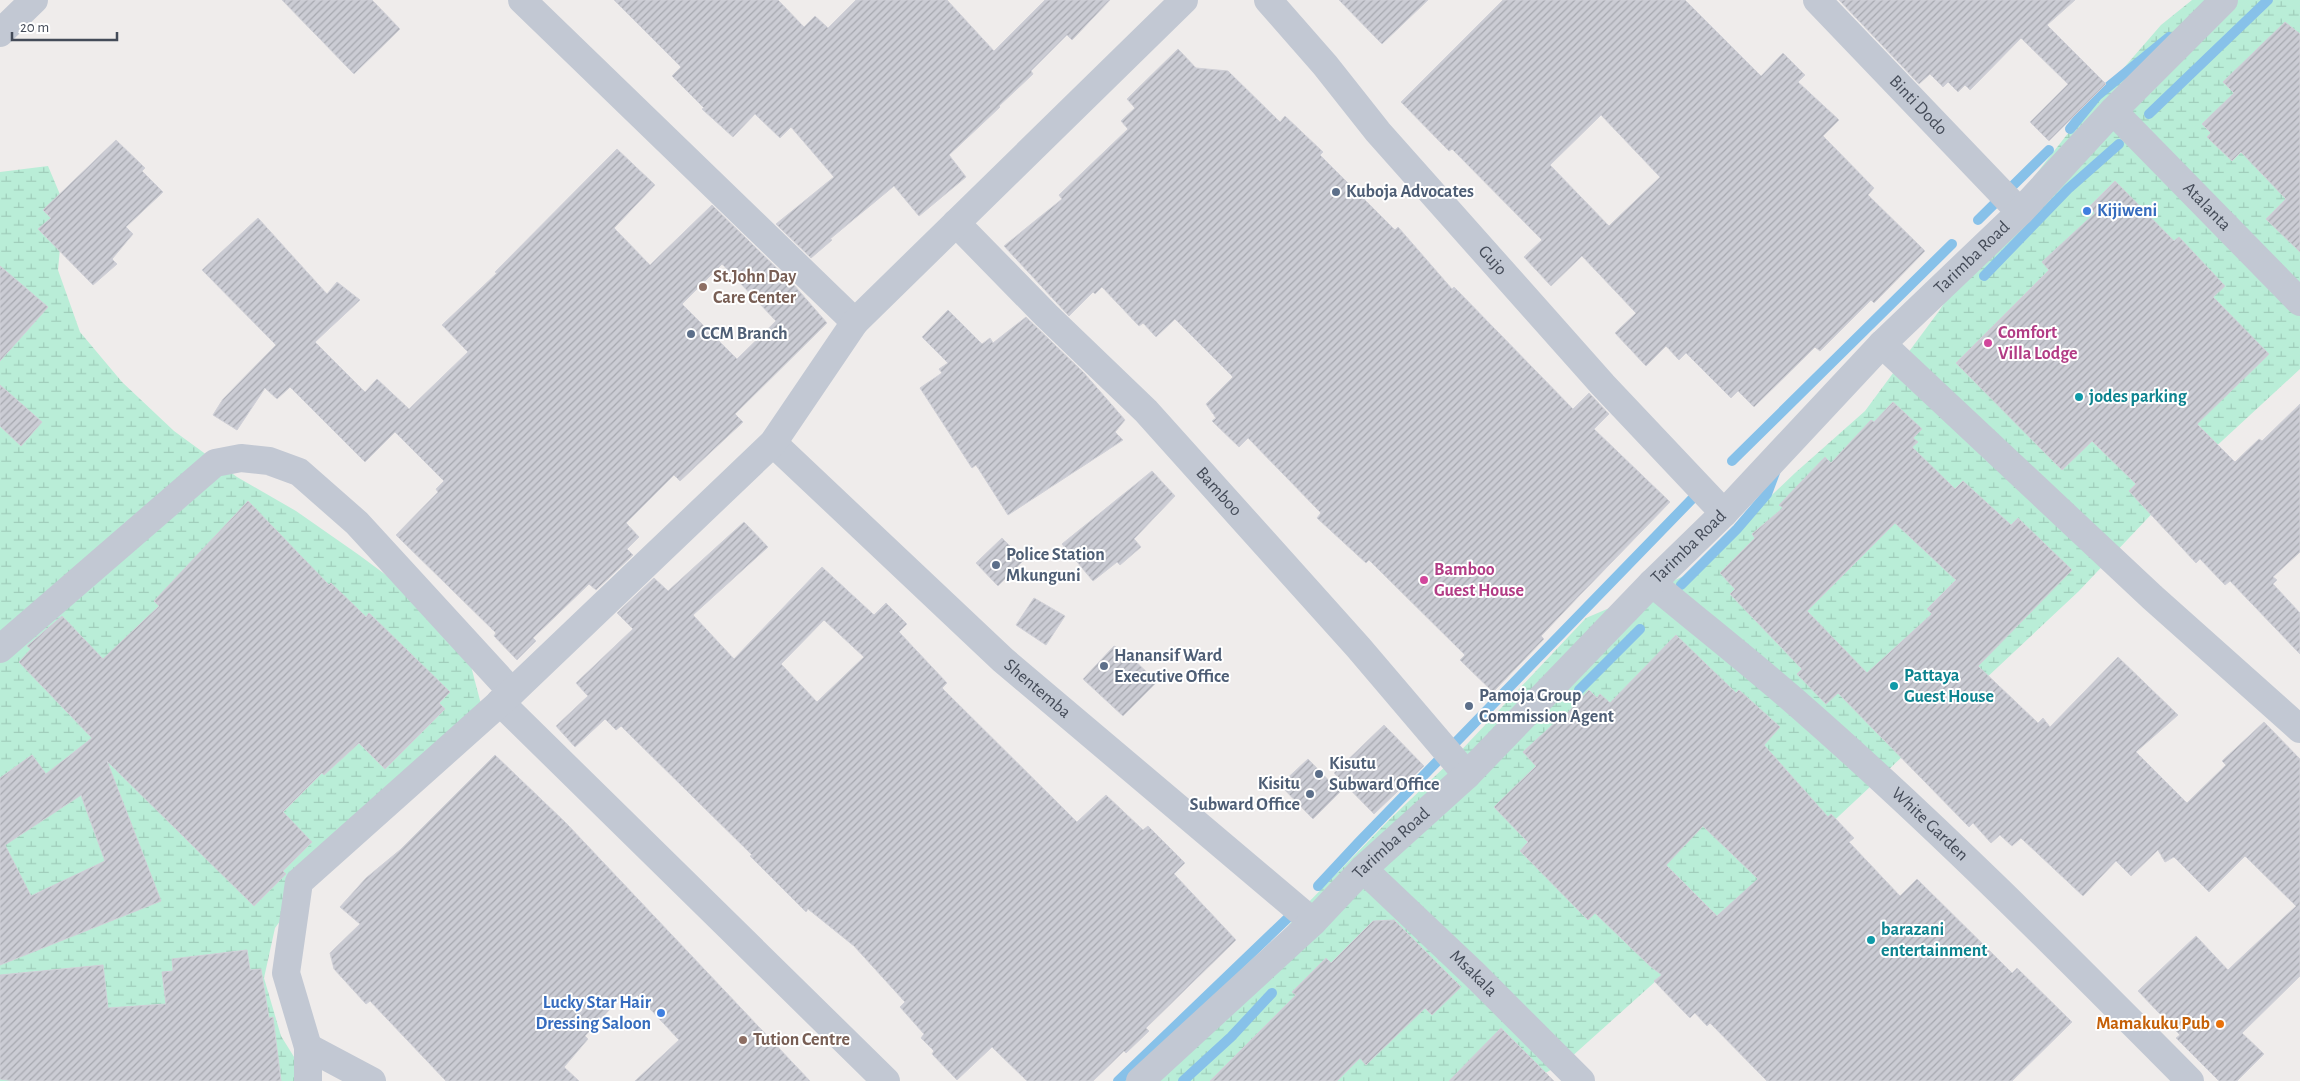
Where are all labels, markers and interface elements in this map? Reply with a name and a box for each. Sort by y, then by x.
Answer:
scale bar [12,10,118,42]
text: 20 m [20,20,49,35]
street label: Binti Dodo [1886,72,1951,139]
street label: Atalanta [2179,179,2234,235]
place label: Kuboja Advocates [1346,183,1474,201]
marker: Kuboja Advocates [1330,186,1342,198]
place label: Kijiweni [2097,202,2157,220]
marker: Kijiweni [2081,205,2093,217]
street label: Tarimba Road [1931,218,2013,298]
street label: Gujo [1475,242,1510,279]
place label: St.John Day Care Center [713,268,797,307]
marker: St.John Day Care Center [697,281,709,293]
place label: Comfort Villa Lodge [1998,324,2078,363]
place label: CCM Branch [701,325,788,343]
marker: CCM Branch [685,328,697,340]
marker: Comfort Villa Lodge [1982,337,1994,349]
place label: jodes parking [2089,388,2188,406]
marker: jodes parking [2073,391,2085,403]
street label: Bamboo [1192,464,1245,520]
street label: Tarimba Road [1648,507,1730,587]
place label: Police Station Mkunguni [1006,546,1105,585]
marker: Police Station Mkunguni [990,559,1002,571]
place label: Bamboo Guest House [1434,561,1524,600]
marker: Bamboo Guest House [1418,574,1430,586]
place label: Hanansif Ward Executive Office [1114,647,1229,686]
street label: Shentemba [1000,656,1074,722]
marker: Hanansif Ward Executive Office [1098,660,1110,672]
place label: Pattaya Guest House [1904,667,1994,706]
marker: Pattaya Guest House [1888,680,1900,692]
place label: Pamoja Group Commission Agent [1479,687,1614,726]
marker: Pamoja Group Commission Agent [1463,700,1475,712]
place label: Kisutu Subward Office [1329,755,1440,794]
marker: Kisutu Subward Office [1313,768,1325,780]
place label: Kisitu Subward Office [1189,775,1301,814]
street label: White Garden [1888,784,1971,865]
marker: Kisitu Subward Office [1304,788,1316,800]
street label: Tarimba Road [1349,804,1433,883]
place label: barazani entertainment [1881,921,1987,960]
marker: barazani entertainment [1865,934,1877,946]
street label: Msakala [1446,947,1500,1000]
place label: Lucky Star Hair Dressing Saloon [535,994,652,1033]
marker: Lucky Star Hair Dressing Saloon [655,1007,667,1019]
place label: Mamakuku Pub [2096,1015,2210,1033]
marker: Mamakuku Pub [2214,1018,2226,1030]
place label: Tution Centre [753,1031,850,1049]
marker: Tution Centre [737,1034,749,1046]

